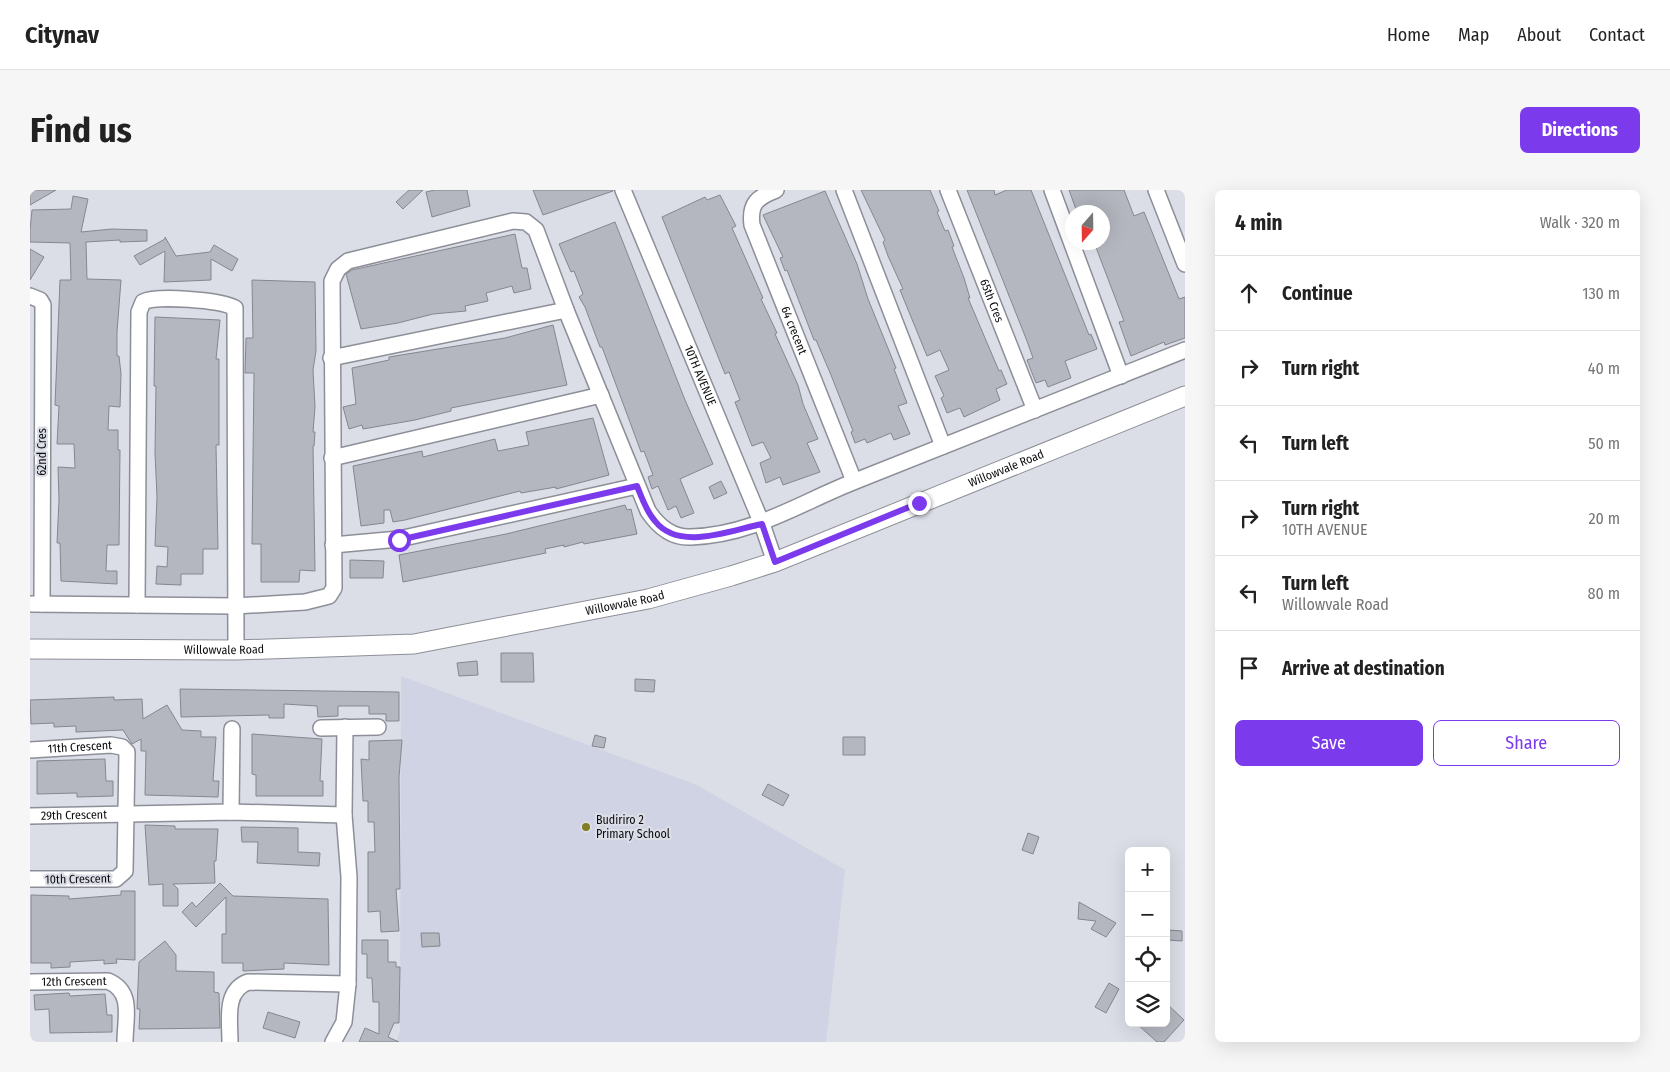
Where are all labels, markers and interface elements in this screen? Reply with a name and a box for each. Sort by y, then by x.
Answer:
text: Citynav [25,21,99,49]
text: Home [1387,24,1430,46]
text: Map [1458,24,1489,46]
text: About [1517,24,1561,46]
text: Contact [1589,24,1645,46]
button: Directions [1520,107,1640,153]
text: Find us [30,109,132,151]
north arrow [1065,205,1110,250]
text: 4 min [1235,210,1283,236]
text: Walk · 320 m [1540,213,1620,232]
street label: 65th Cres [977,277,1007,324]
icon: ahead [1235,279,1263,307]
text: Continue [1282,282,1353,305]
text: 130 m [1582,284,1620,303]
street label: 64 crecent [778,304,810,357]
street label: 10TH AVENUE [681,343,719,408]
icon: right [1235,354,1263,382]
text: Turn right [1282,357,1359,380]
text: 40 m [1588,359,1620,378]
street label: 62nd Cres [35,428,49,476]
icon: left [1235,429,1263,457]
text: Turn left [1282,432,1349,455]
text: 50 m [1588,434,1620,453]
street label: Willowvale Road [966,447,1046,490]
route end [908,492,931,515]
text: Turn right [1282,497,1359,520]
icon: right [1235,504,1263,532]
text: 20 m [1589,509,1620,528]
text: 10TH AVENUE [1282,520,1367,539]
route start [388,529,411,552]
text: Turn left [1282,572,1349,595]
icon: left [1235,579,1263,607]
text: 80 m [1588,584,1620,603]
street label: Willowvale Road [584,588,666,618]
text: Willowvale Road [1282,595,1389,614]
street label: Willowvale Road [184,642,264,657]
icon: arrive [1235,654,1263,682]
text: Arrive at destination [1282,657,1445,680]
button: Save [1235,720,1423,766]
button: Share [1433,720,1620,766]
street label: 11th Crescent [47,738,112,756]
street label: 29th Crescent [41,807,107,823]
place label: Budiriro 2 Primary School [596,813,670,841]
marker: Budiriro 2 Primary School [580,821,592,833]
map controls [1125,847,1170,1027]
button: + [1125,847,1170,892]
street label: 10th Crescent [45,871,111,887]
button: − [1125,892,1170,937]
button: locate [1125,937,1170,982]
street label: 12th Crescent [41,974,107,989]
button: layers [1125,982,1170,1027]

